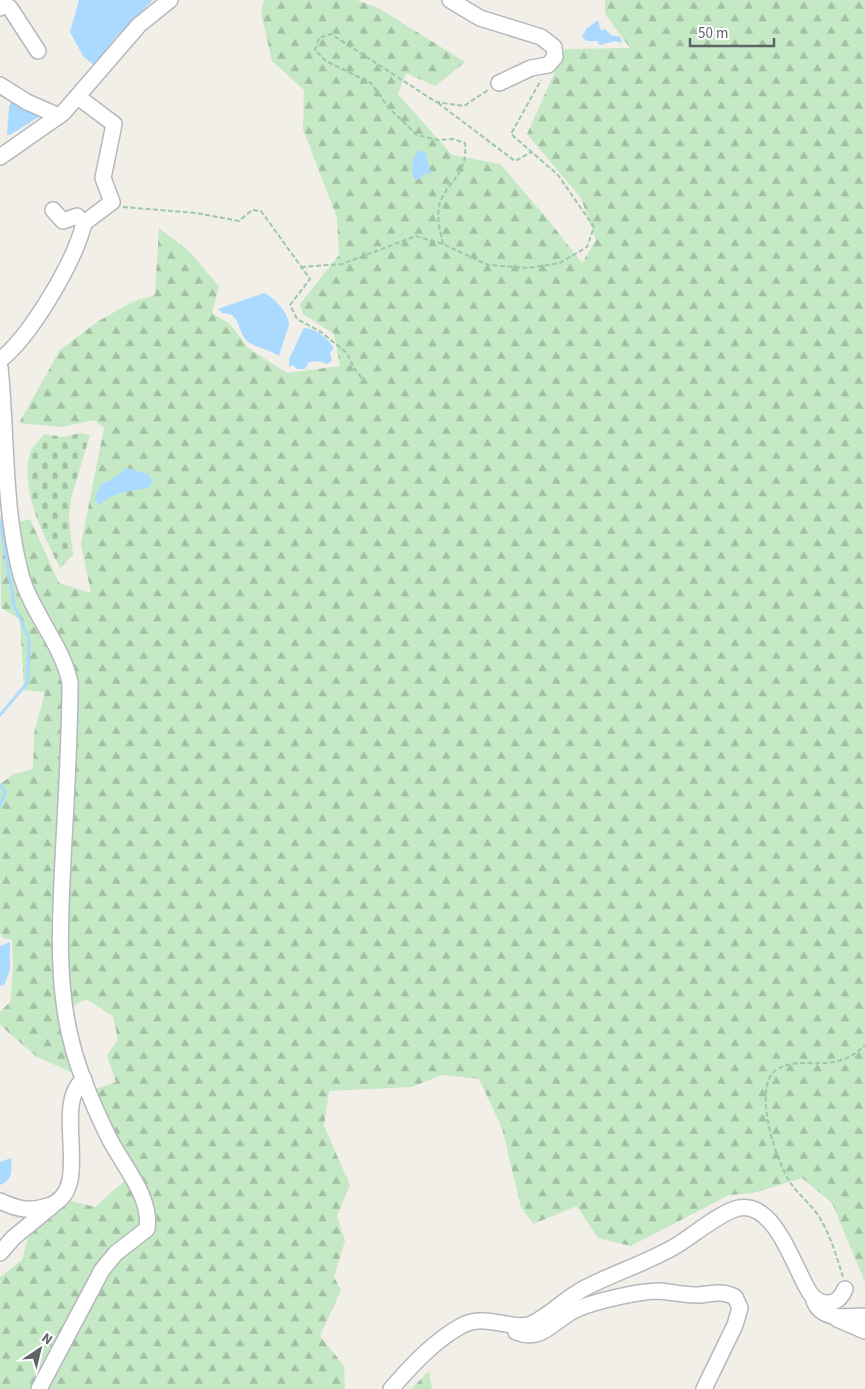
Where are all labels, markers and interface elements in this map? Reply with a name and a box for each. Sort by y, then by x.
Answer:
scale bar [690,15,774,47]
text: 50 m [698,23,728,44]
north arrow [15,1324,65,1374]
text: N [37,1328,56,1350]

